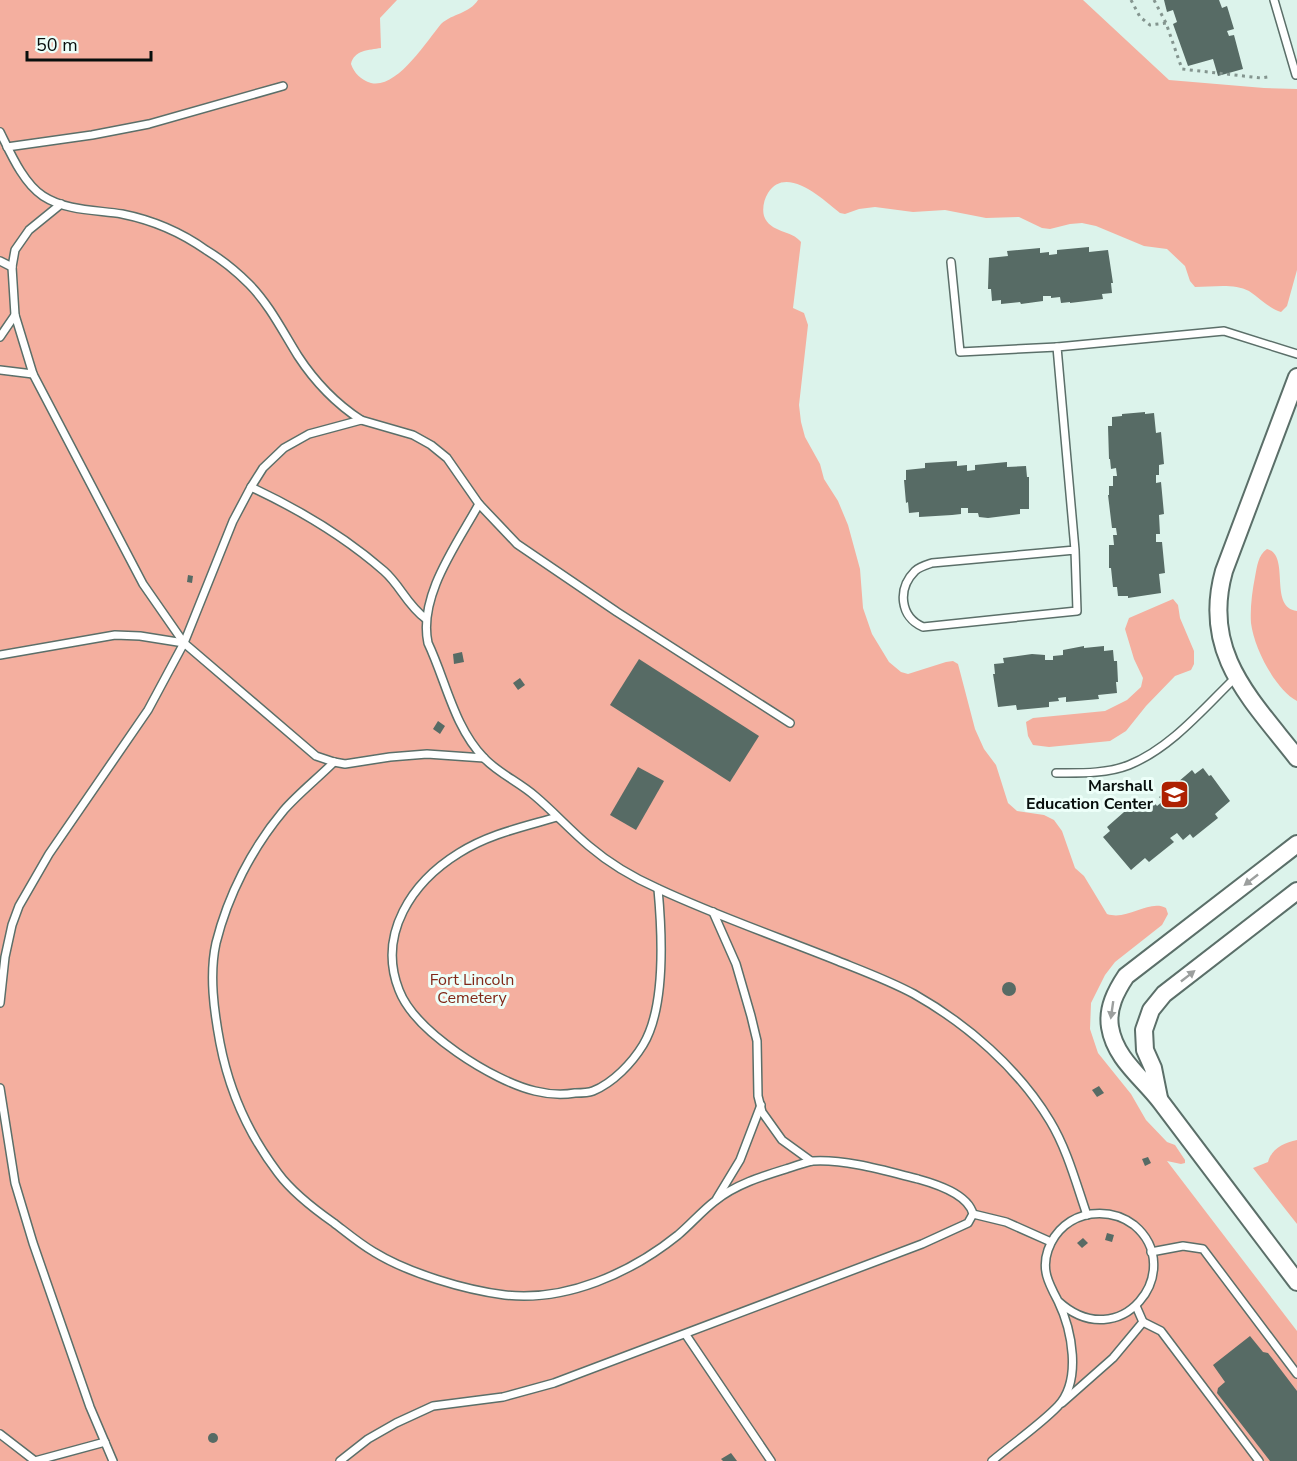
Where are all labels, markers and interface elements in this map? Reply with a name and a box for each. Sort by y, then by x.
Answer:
scale bar [27,24,152,62]
text: 50 m [36,33,78,57]
place label: Marshall Education Center [1026,775,1154,815]
school or university icon: Marshall Education Center [1158,779,1190,811]
one-way arrow [1243,873,1258,885]
park label: Fort Lincoln Cemetery [430,969,514,1009]
one-way arrow [1180,970,1195,982]
one-way arrow [1107,1001,1116,1020]

